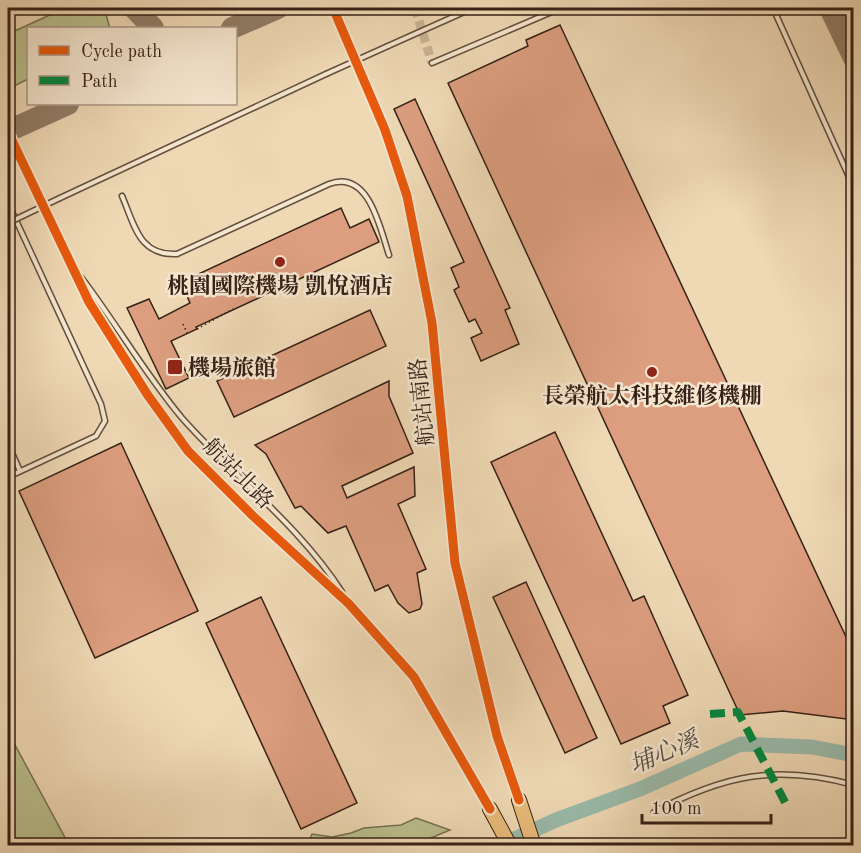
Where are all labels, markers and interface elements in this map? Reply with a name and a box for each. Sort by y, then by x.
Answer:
legend [27,27,237,105]
text: Cycle path [81,43,162,61]
text: Path [81,73,118,91]
marker: 桃園國際機場 凱悅酒店 [273,255,287,269]
place label: 桃園國際機場 凱悅酒店 [167,273,393,298]
place label: 機場旅館 [188,356,276,380]
street label: 航站南路 [405,357,439,447]
marker: 機場旅館 [166,358,184,376]
marker: 長榮航太科技維修機棚 [645,365,659,379]
place label: 長榮航太科技維修機棚 [542,384,762,408]
street label: 航站北路 [199,434,278,513]
water label: 埔心溪 [626,725,705,779]
scale bar [642,787,771,825]
text: 100 m [651,800,702,818]

